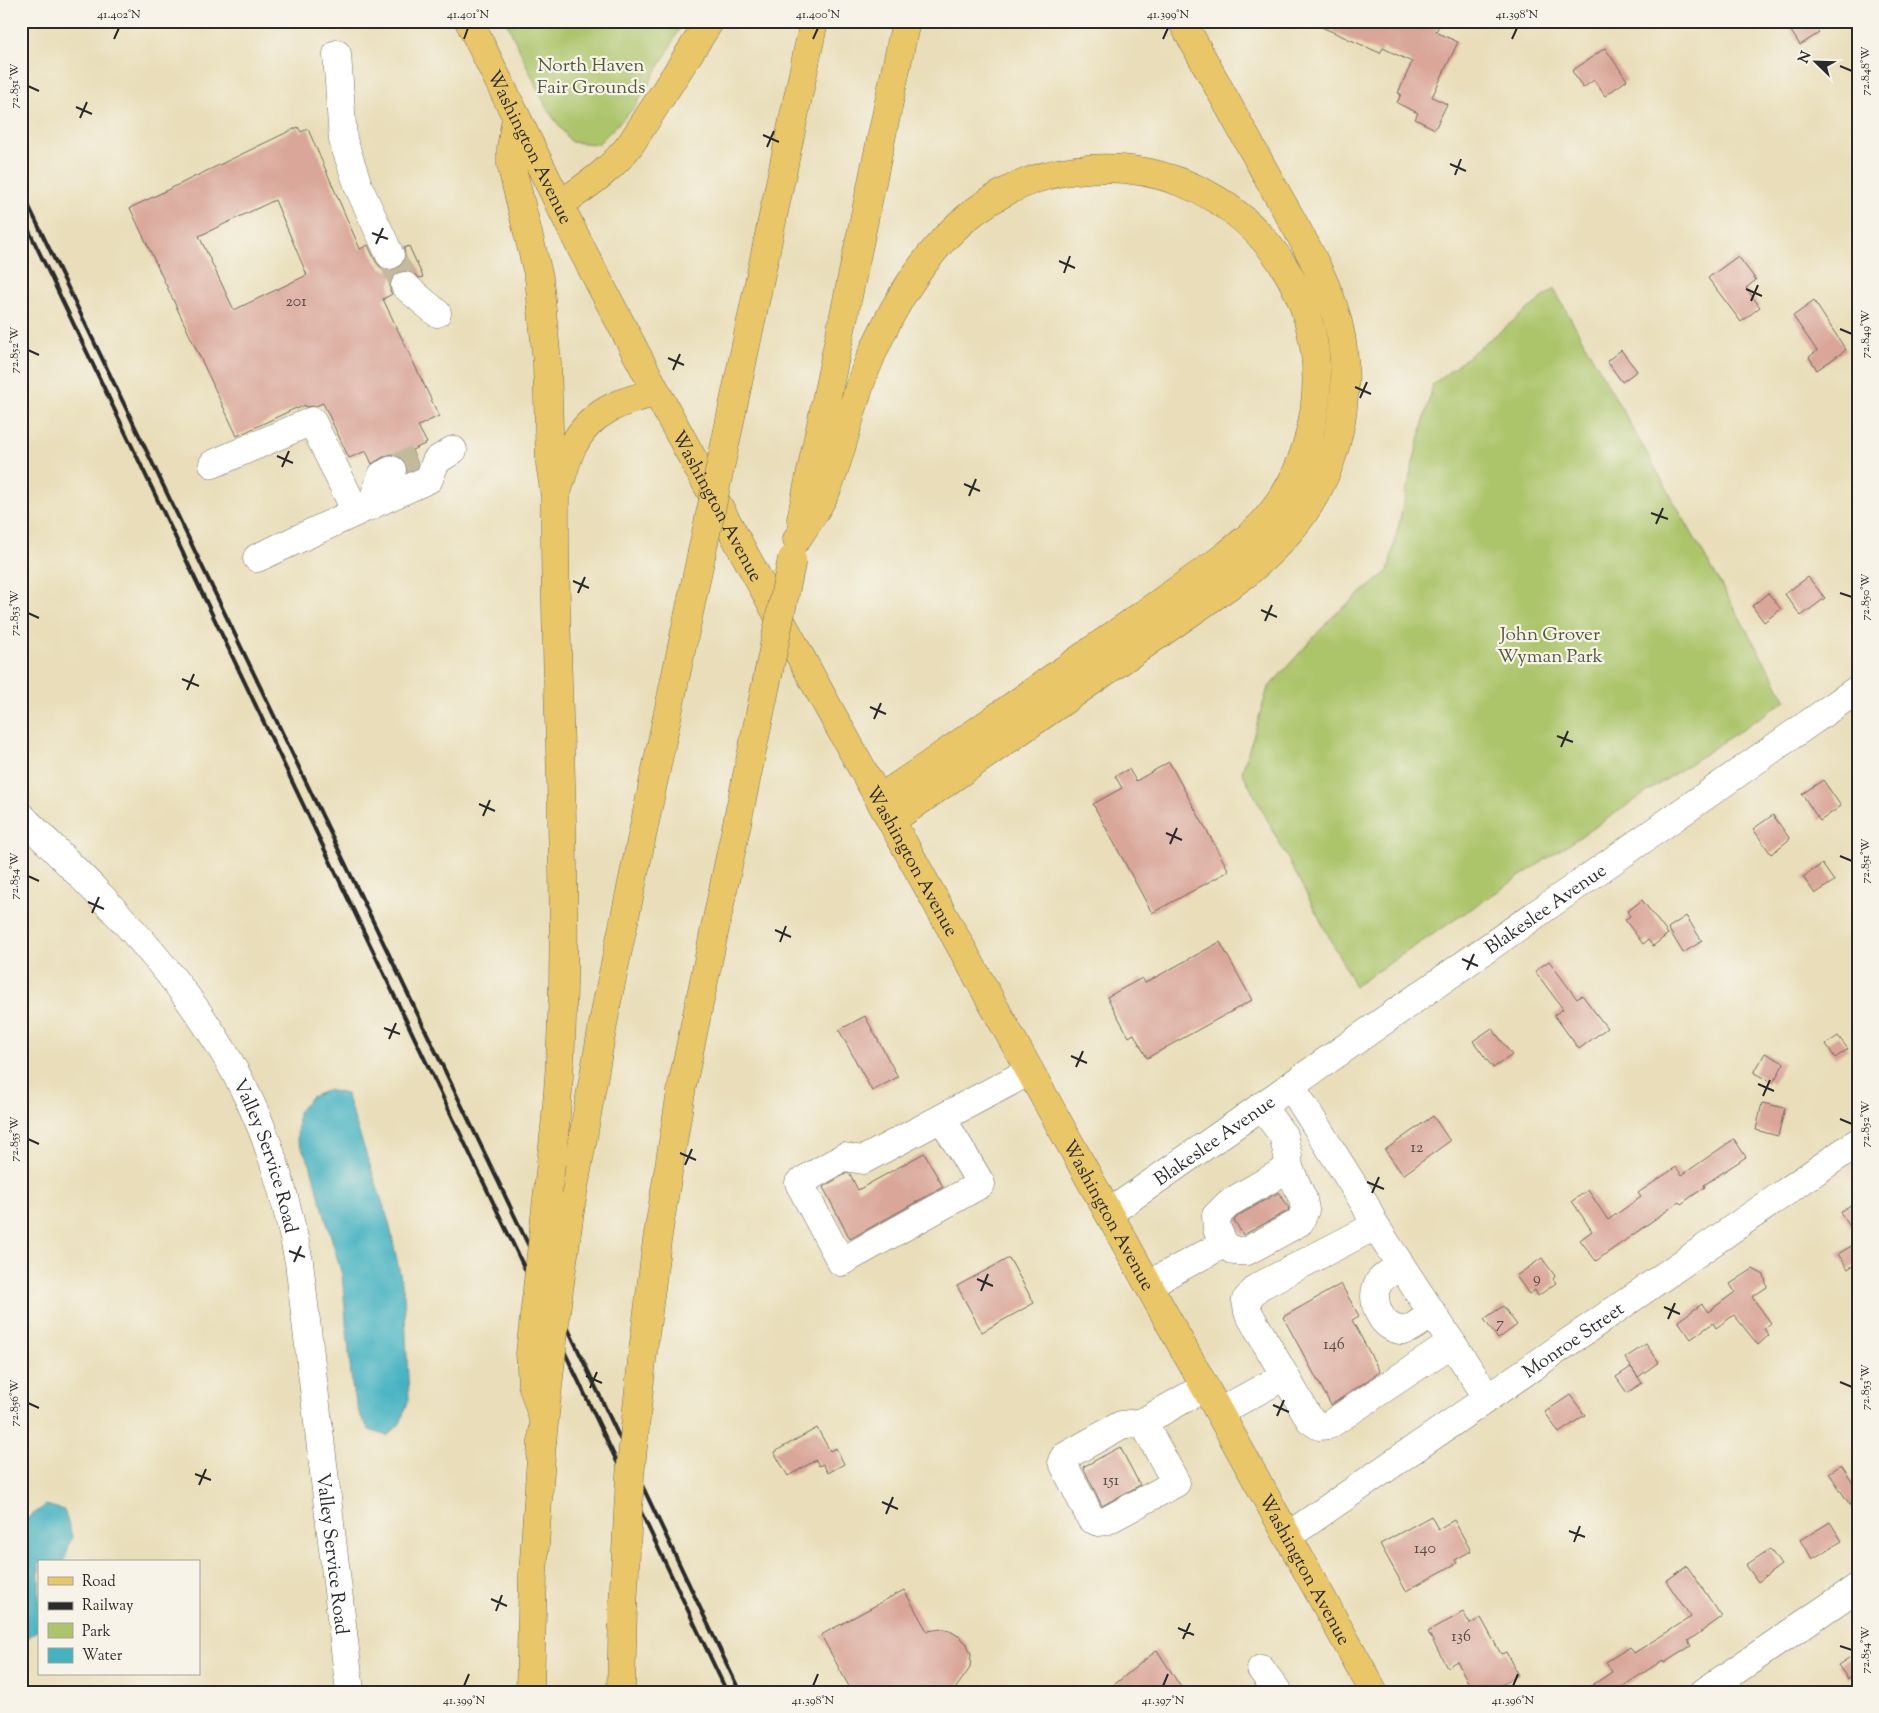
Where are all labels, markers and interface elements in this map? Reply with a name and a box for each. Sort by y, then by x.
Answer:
text: 41.402°N [97,6,141,24]
text: 41.401°N [447,6,489,24]
text: 41.400°N [796,6,841,24]
text: 41.399°N [1147,6,1189,24]
text: 41.398°N [1496,6,1539,24]
north arrow [1792,38,1842,88]
text: 72.848°W [1857,46,1875,95]
text: N [1794,49,1817,67]
park label: North Haven Fair Grounds [537,53,645,102]
text: 72.851°W [6,63,24,109]
street label: Washington Avenue [479,66,578,229]
house number: 201 [285,291,307,314]
text: 72.849°W [1857,309,1875,358]
text: 72.852°W [6,326,24,373]
street label: Washington Avenue [664,426,768,587]
text: 72.850°W [1857,573,1875,621]
text: 72.853°W [6,589,24,636]
park label: John Grover Wyman Park [1497,622,1603,671]
street label: Washington Avenue [858,781,964,942]
text: 72.851°W [1857,838,1875,884]
text: 72.854°W [6,852,24,900]
street label: Blakeslee Avenue [1480,858,1613,962]
street label: Valley Service Road [225,1075,304,1236]
street label: Blakeslee Avenue [1149,1090,1282,1194]
text: 72.852°W [1857,1100,1875,1147]
text: 72.855°W [6,1116,24,1162]
street label: Washington Avenue [1055,1136,1160,1297]
house number: 12 [1411,1137,1424,1160]
house number: 9 [1533,1268,1541,1291]
street label: Monroe Street [1518,1296,1631,1386]
house number: 7 [1496,1313,1504,1336]
house number: 146 [1323,1334,1345,1357]
text: 72.853°W [1857,1363,1875,1410]
text: 72.856°W [6,1379,24,1427]
house number: 151 [1103,1470,1120,1493]
street label: Valley Service Road [308,1472,354,1636]
street label: Washington Avenue [1251,1490,1356,1651]
house number: 140 [1414,1538,1436,1561]
legend [38,1560,200,1676]
text: Road [82,1572,116,1593]
text: Railway [82,1596,134,1617]
text: Park [82,1622,111,1643]
house number: 136 [1451,1626,1471,1649]
text: 72.854°W [1857,1626,1875,1674]
text: Water [82,1646,123,1667]
text: 41.399°N [443,1692,485,1710]
text: 41.398°N [792,1692,835,1710]
text: 41.397°N [1142,1692,1185,1710]
text: 41.396°N [1492,1692,1535,1710]

